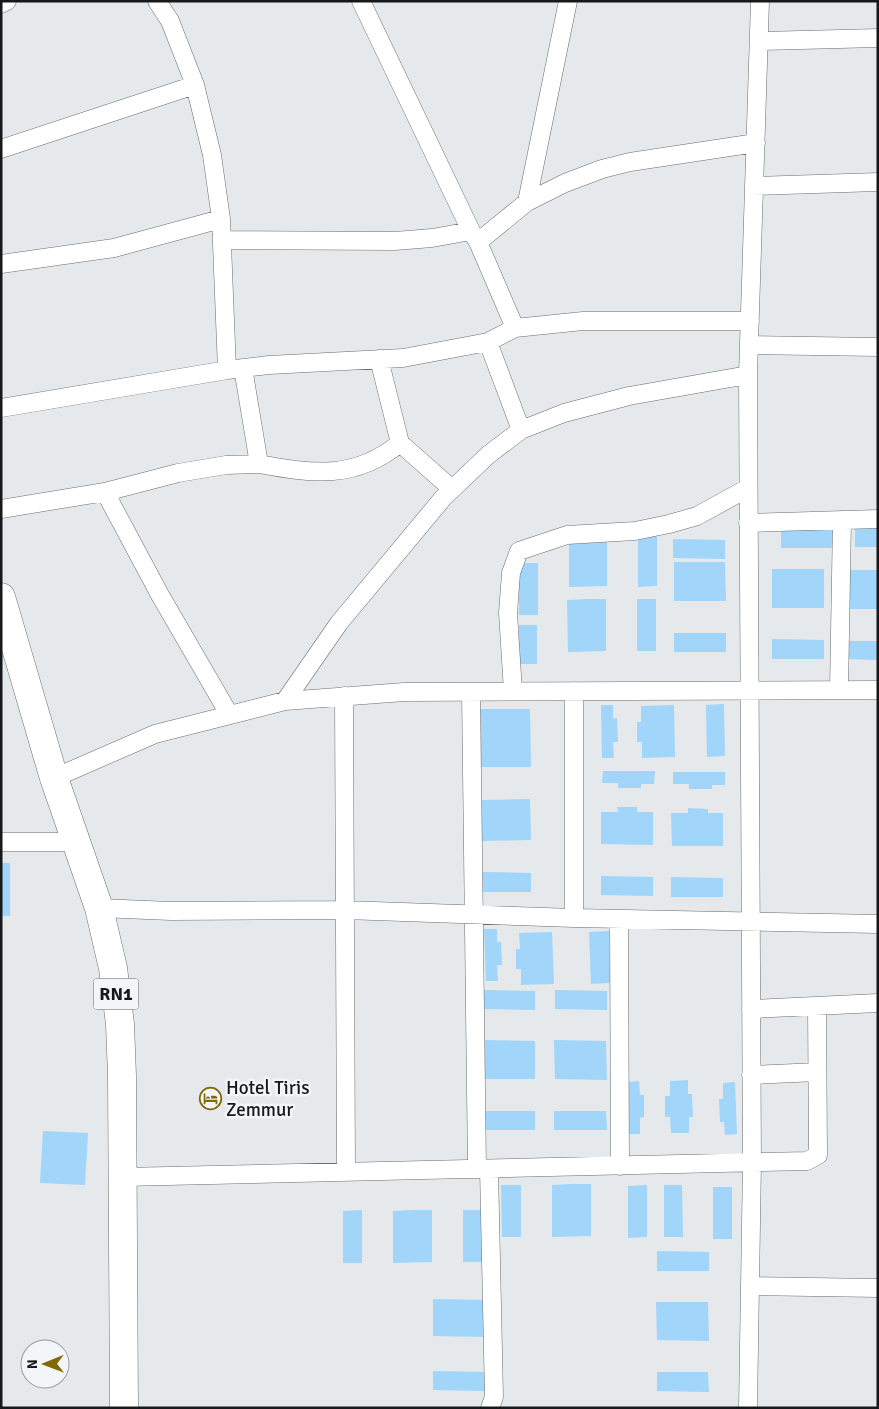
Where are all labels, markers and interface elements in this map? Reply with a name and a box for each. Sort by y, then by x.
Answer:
road number: RN1 [94,979,138,1010]
place label: Hotel Tiris Zemmur [226,1076,310,1122]
hotel icon: Hotel Tiris Zemmur [198,1086,222,1110]
north arrow [20,1339,70,1389]
text: N [24,1359,41,1369]

